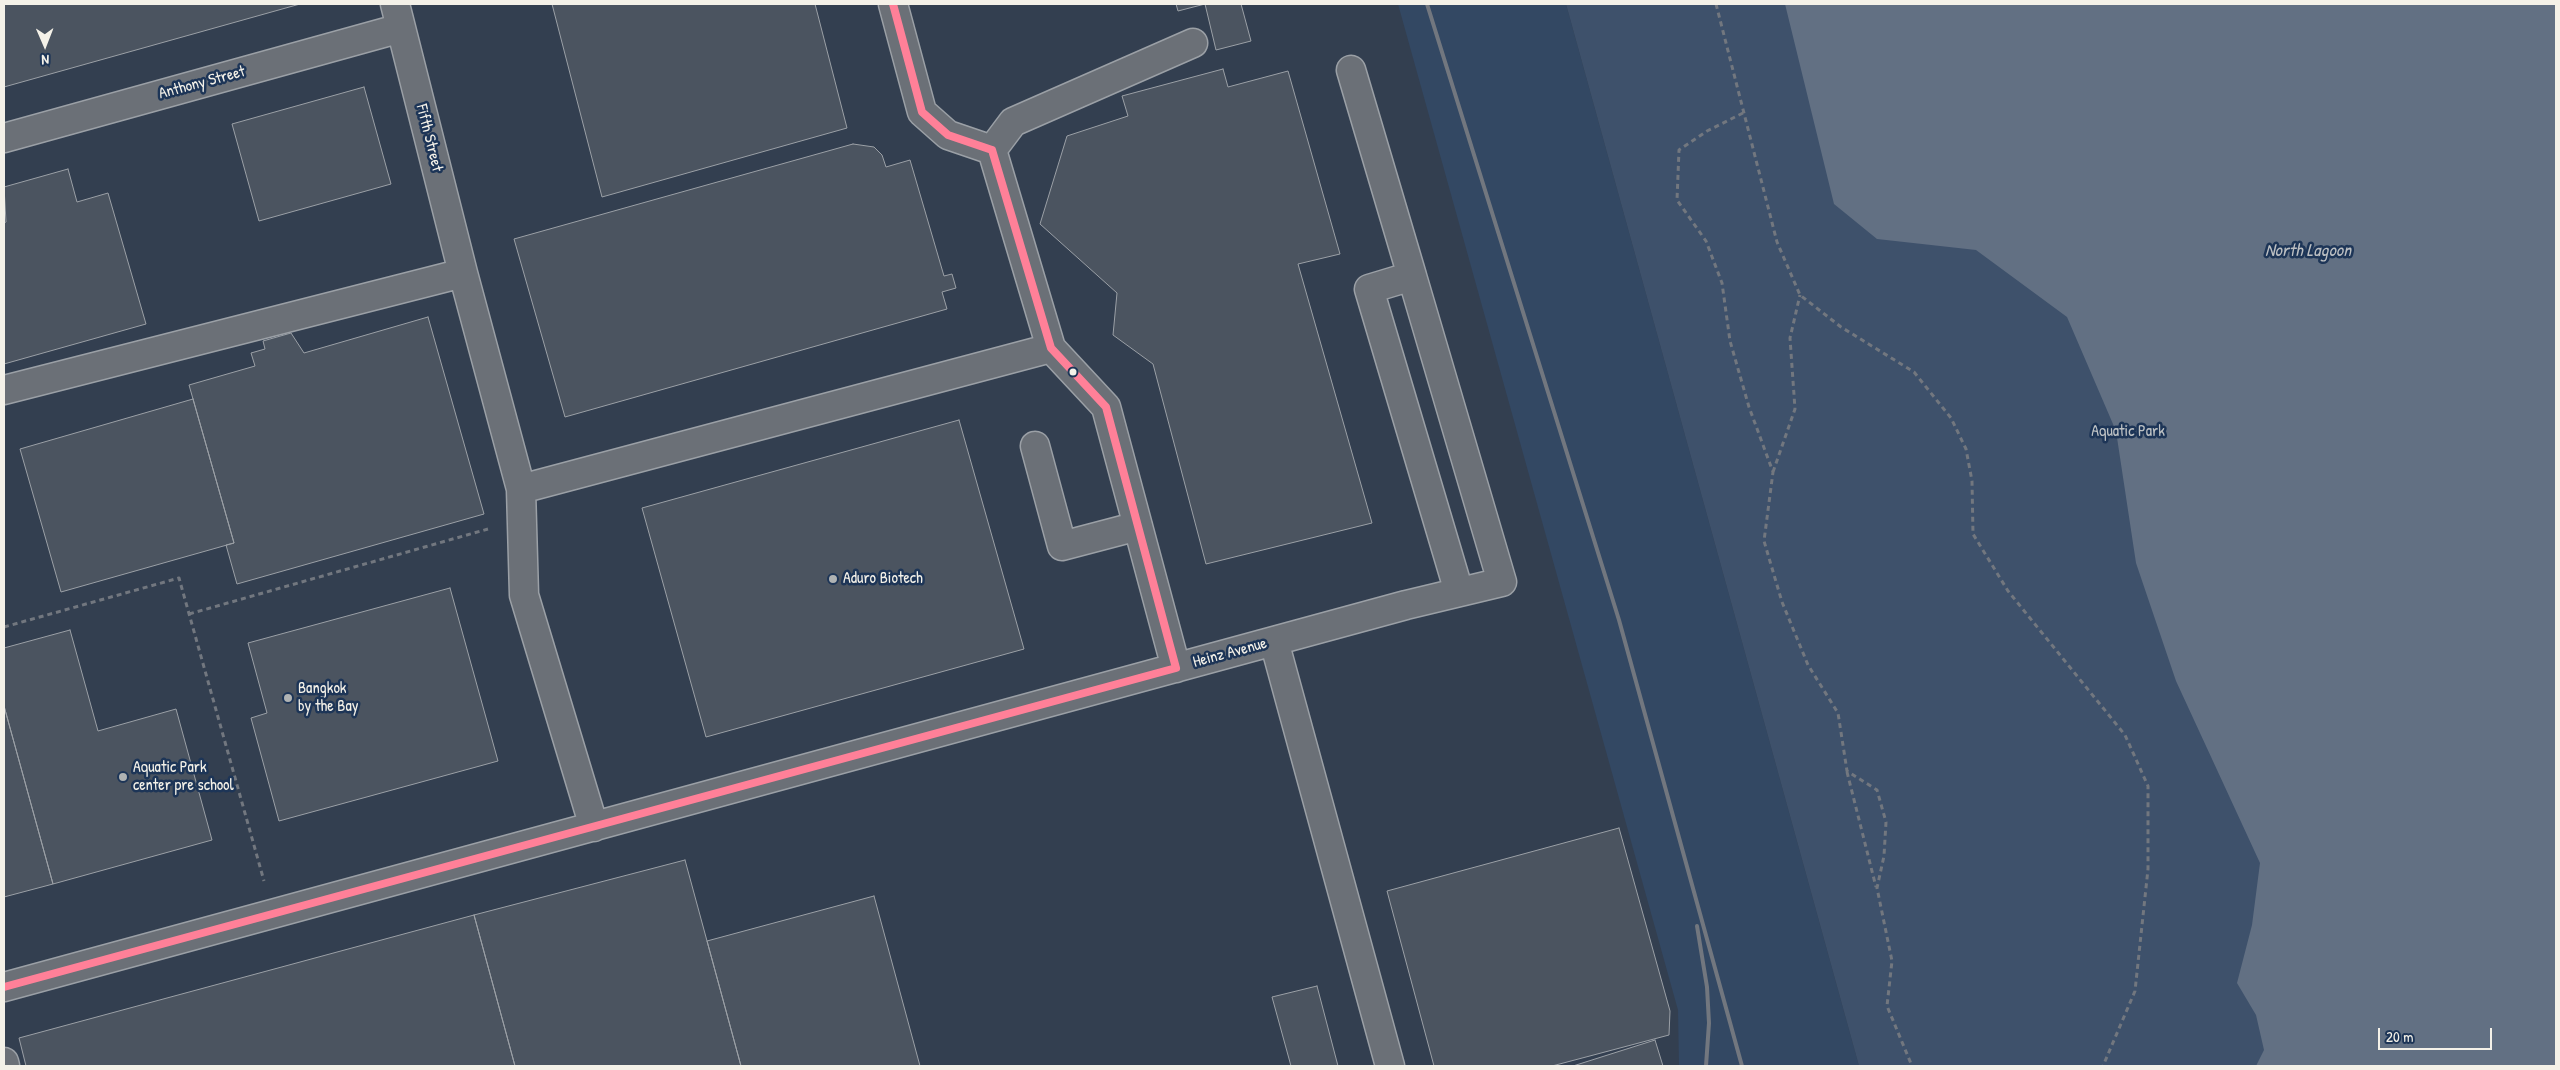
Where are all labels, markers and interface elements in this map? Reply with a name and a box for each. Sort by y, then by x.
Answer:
north arrow [20,20,70,70]
text: N [41,51,49,70]
street label: Anthony Street [157,62,247,104]
street label: Fifth Street [411,102,447,174]
water label: North Lagoon [2265,240,2351,262]
unlabelled marker [1068,367,1078,377]
park label: Aquatic Park [2091,422,2165,442]
place label: Aduro Biotech [843,569,923,589]
marker: Aduro Biotech [827,573,839,585]
street label: Heinz Avenue [1191,634,1269,672]
place label: Bangkok by the Bay [298,679,358,717]
marker: Bangkok by the Bay [282,692,294,704]
place label: Aquatic Park center pre school [133,758,234,796]
marker: Aquatic Park center pre school [117,771,129,783]
scale bar [2380,1018,2494,1050]
text: 20 m [2386,1026,2413,1047]

